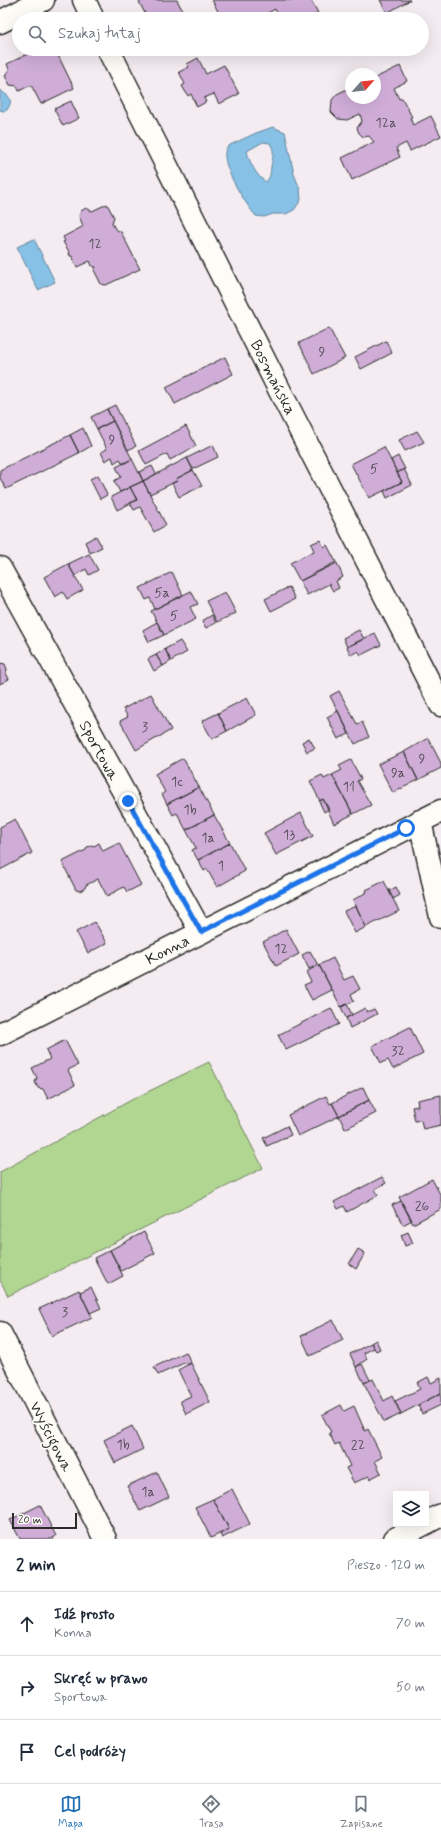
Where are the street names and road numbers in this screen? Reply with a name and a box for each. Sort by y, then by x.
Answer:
street label: Bosmańska [245,337,301,419]
street label: Sportowa [74,717,124,785]
street label: Konna [142,930,193,970]
street label: Wyścigowa [23,1398,77,1476]

